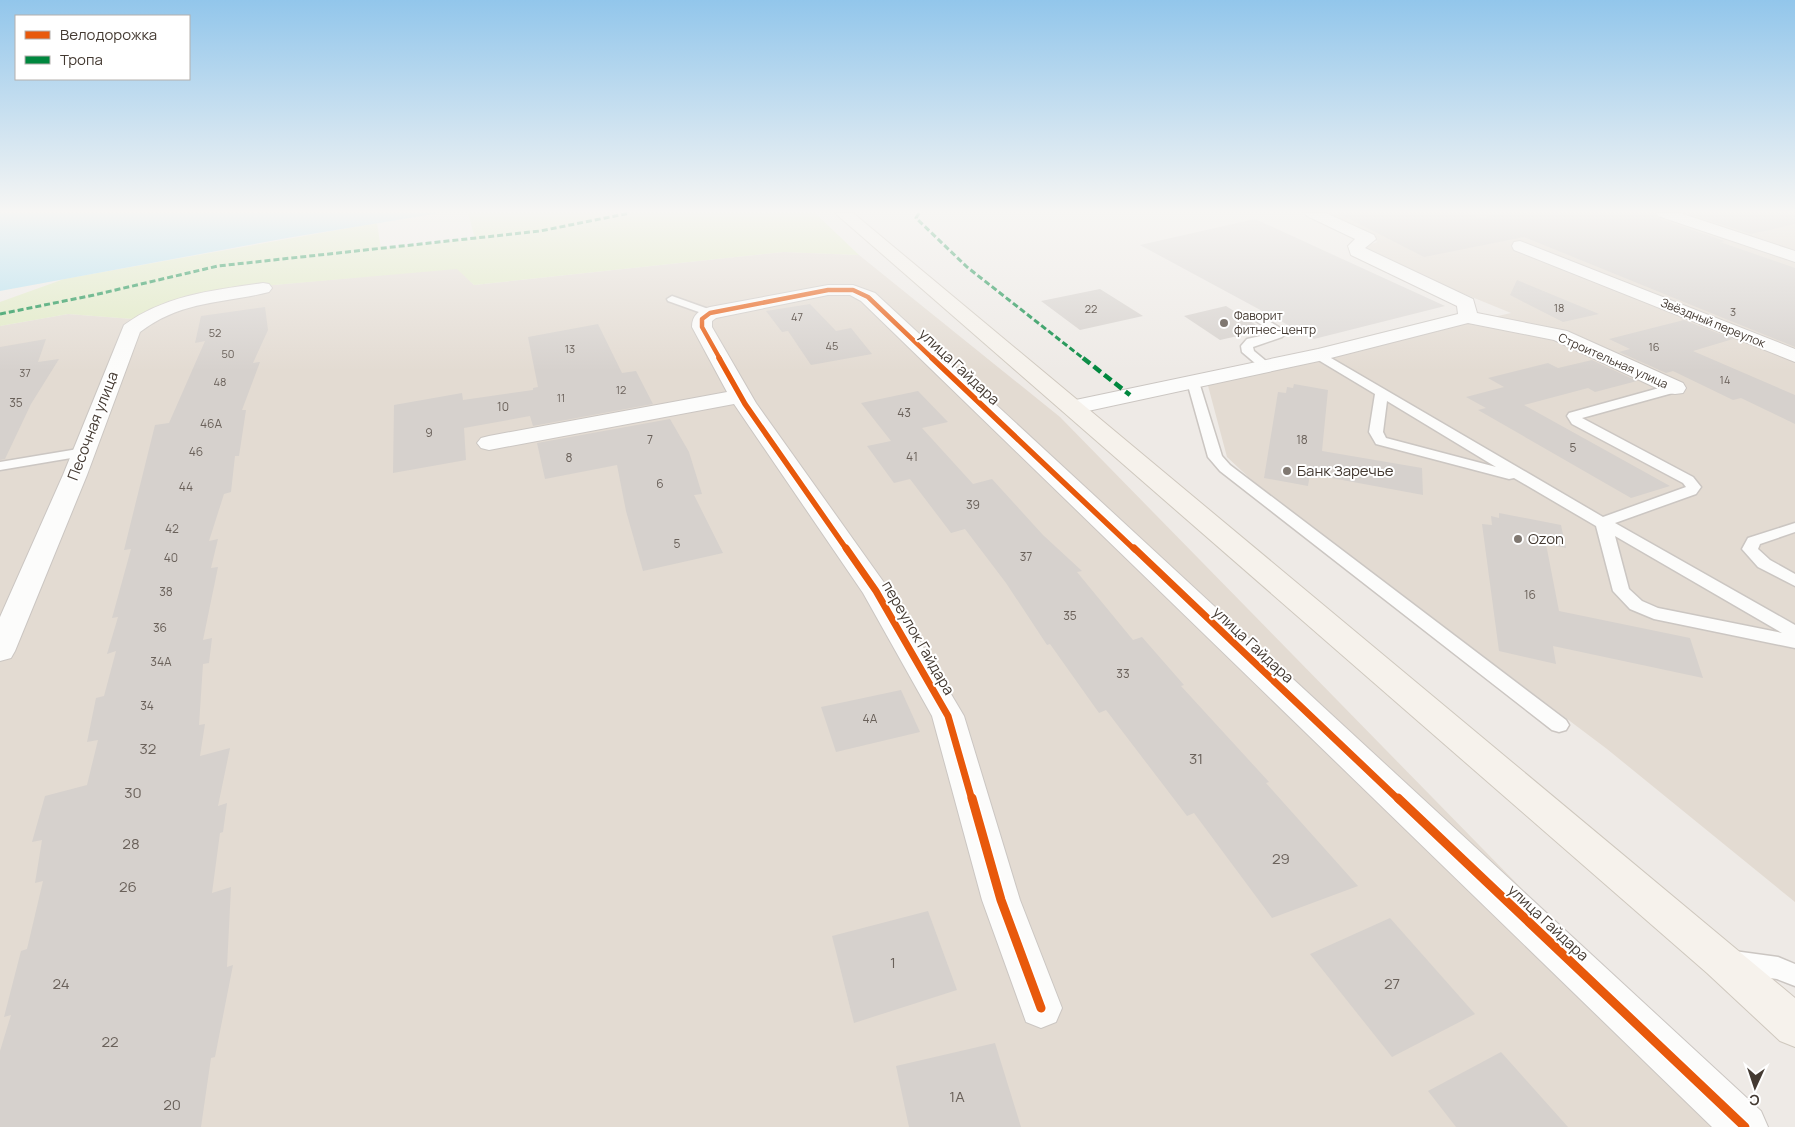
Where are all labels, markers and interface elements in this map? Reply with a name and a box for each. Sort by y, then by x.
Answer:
legend [15,15,190,80]
text: Велодорожка [60,24,157,45]
text: Тропа [60,49,103,70]
street label: Звёздный переулок [1658,294,1769,352]
house number: 18 [1554,300,1564,315]
house number: 22 [1085,301,1097,316]
house number: 3 [1730,304,1736,319]
place label: Фаворит фитнес-центр [1234,307,1316,338]
house number: 47 [791,309,803,324]
marker: Фаворит фитнес-центр [1218,317,1230,329]
street label: улица Гайдара [914,324,1004,410]
house number: 52 [209,325,221,340]
street label: Строительная улица [1556,329,1671,392]
house number: 45 [826,338,838,353]
house number: 16 [1648,339,1660,354]
house number: 13 [565,341,575,356]
house number: 50 [221,346,235,361]
house number: 37 [19,365,31,380]
street label: Песочная улица [62,368,123,483]
house number: 14 [1720,372,1730,387]
house number: 48 [214,374,226,389]
house number: 12 [616,382,626,397]
house number: 11 [557,390,565,405]
house number: 35 [9,394,23,411]
house number: 10 [497,398,509,415]
house number: 43 [897,404,911,421]
house number: 46А [200,415,222,432]
house number: 9 [425,424,433,441]
house number: 7 [647,431,653,448]
house number: 18 [1296,431,1308,448]
house number: 5 [1570,439,1577,456]
house number: 46 [189,443,203,460]
house number: 41 [906,448,918,465]
house number: 8 [566,449,573,466]
place label: Банк Заречье [1297,460,1394,481]
marker: Банк Заречье [1281,465,1293,477]
house number: 6 [656,475,664,492]
house number: 44 [179,478,193,495]
house number: 39 [966,496,980,513]
house number: 42 [165,520,179,537]
place label: Ozon [1528,528,1564,549]
marker: Ozon [1512,533,1524,545]
house number: 5 [674,535,681,552]
house number: 37 [1020,548,1032,565]
house number: 40 [164,549,178,566]
street label: переулок Гайдара [877,577,960,699]
house number: 38 [159,583,173,600]
house number: 16 [1524,586,1536,603]
street label: улица Гайдара [1208,602,1298,688]
house number: 35 [1063,607,1077,624]
house number: 36 [153,619,167,636]
house number: 34А [150,653,172,670]
house number: 33 [1116,665,1130,682]
house number: 34 [140,697,154,714]
house number: 4А [863,710,878,727]
house number: 32 [140,738,156,759]
house number: 31 [1189,748,1203,769]
house number: 30 [124,782,142,803]
house number: 28 [122,833,140,854]
house number: 29 [1272,848,1290,869]
house number: 26 [119,876,137,897]
street label: улица Гайдара [1503,880,1593,966]
house number: 1 [890,952,896,973]
house number: 24 [52,973,70,994]
house number: 27 [1384,973,1400,994]
house number: 22 [101,1031,119,1052]
north arrow [1730,1062,1780,1112]
house number: 1А [949,1086,965,1107]
text: С [1749,1091,1760,1110]
house number: 20 [163,1094,181,1115]

